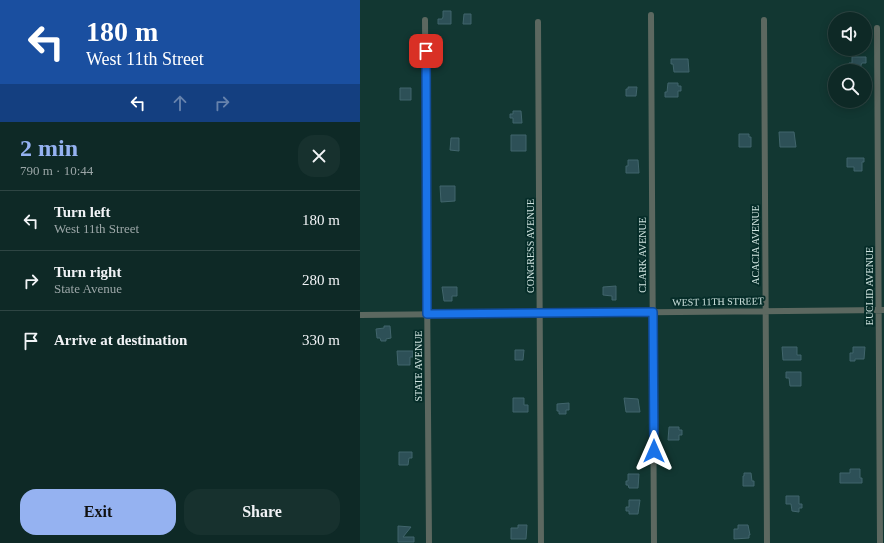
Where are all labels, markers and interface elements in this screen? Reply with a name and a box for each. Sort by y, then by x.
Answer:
map controls [828,12,872,108]
button: sound [828,12,872,56]
icon: left [20,16,72,68]
text: 180 m [86,16,158,47]
pin [409,34,443,68]
icon: arrive [415,40,437,62]
text: West 11th Street [86,49,204,69]
button: search [828,64,872,108]
icon: left [127,92,149,114]
icon: ahead [169,92,191,114]
icon: right [211,92,233,114]
text: 2 min [20,135,78,161]
button: close [298,135,340,177]
text: 790 m · 10:44 [20,163,93,178]
street label: CONGRESS AVENUE [525,199,536,293]
text: Turn left [54,204,111,220]
street label: ACACIA AVENUE [750,205,761,285]
icon: left [20,210,42,232]
text: 180 m [302,212,340,228]
street label: CLARK AVENUE [637,217,648,293]
text: West 11th Street [54,221,139,236]
street label: EUCLID AVENUE [864,247,875,325]
text: Turn right [54,264,121,280]
icon: right [20,270,42,292]
text: 280 m [302,272,340,288]
text: State Avenue [54,281,122,296]
street label: WEST 11TH STREET [672,295,764,308]
icon: arrive [20,330,42,352]
street label: STATE AVENUE [413,331,424,401]
text: Arrive at destination [54,332,187,348]
text: 330 m [302,332,340,348]
position arrow [633,430,675,472]
button: Exit [20,489,176,535]
button: Share [184,489,340,535]

